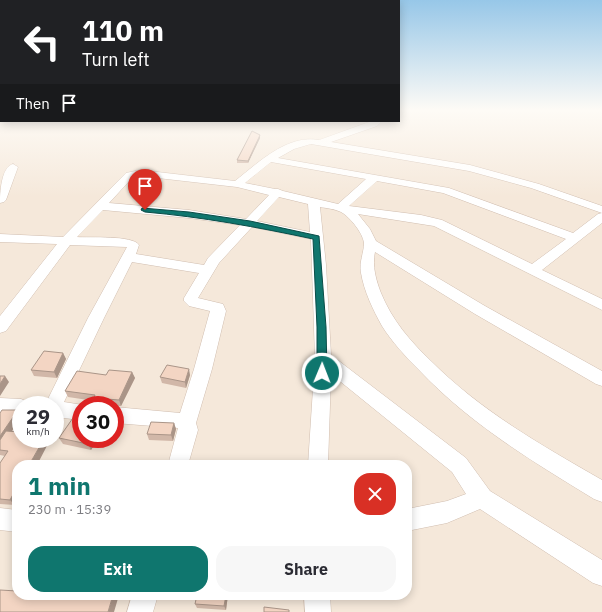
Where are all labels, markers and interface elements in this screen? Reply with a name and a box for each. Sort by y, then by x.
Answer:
text: 110 m [82,12,164,49]
icon: left [16,16,68,68]
text: Turn left [82,48,150,71]
icon: arrive [58,92,80,114]
text: Then [16,94,50,113]
pin [128,169,162,210]
icon: arrive [134,175,156,197]
position arrow [301,352,343,394]
speed limit sign: 30 [72,396,124,448]
text: 29 [26,403,50,430]
text: km/h [26,425,50,438]
text: 1 min [28,470,91,502]
button: close [354,473,396,515]
text: 230 m · 15:39 [28,501,111,518]
button: Exit [28,546,208,592]
button: Share [216,546,396,592]

